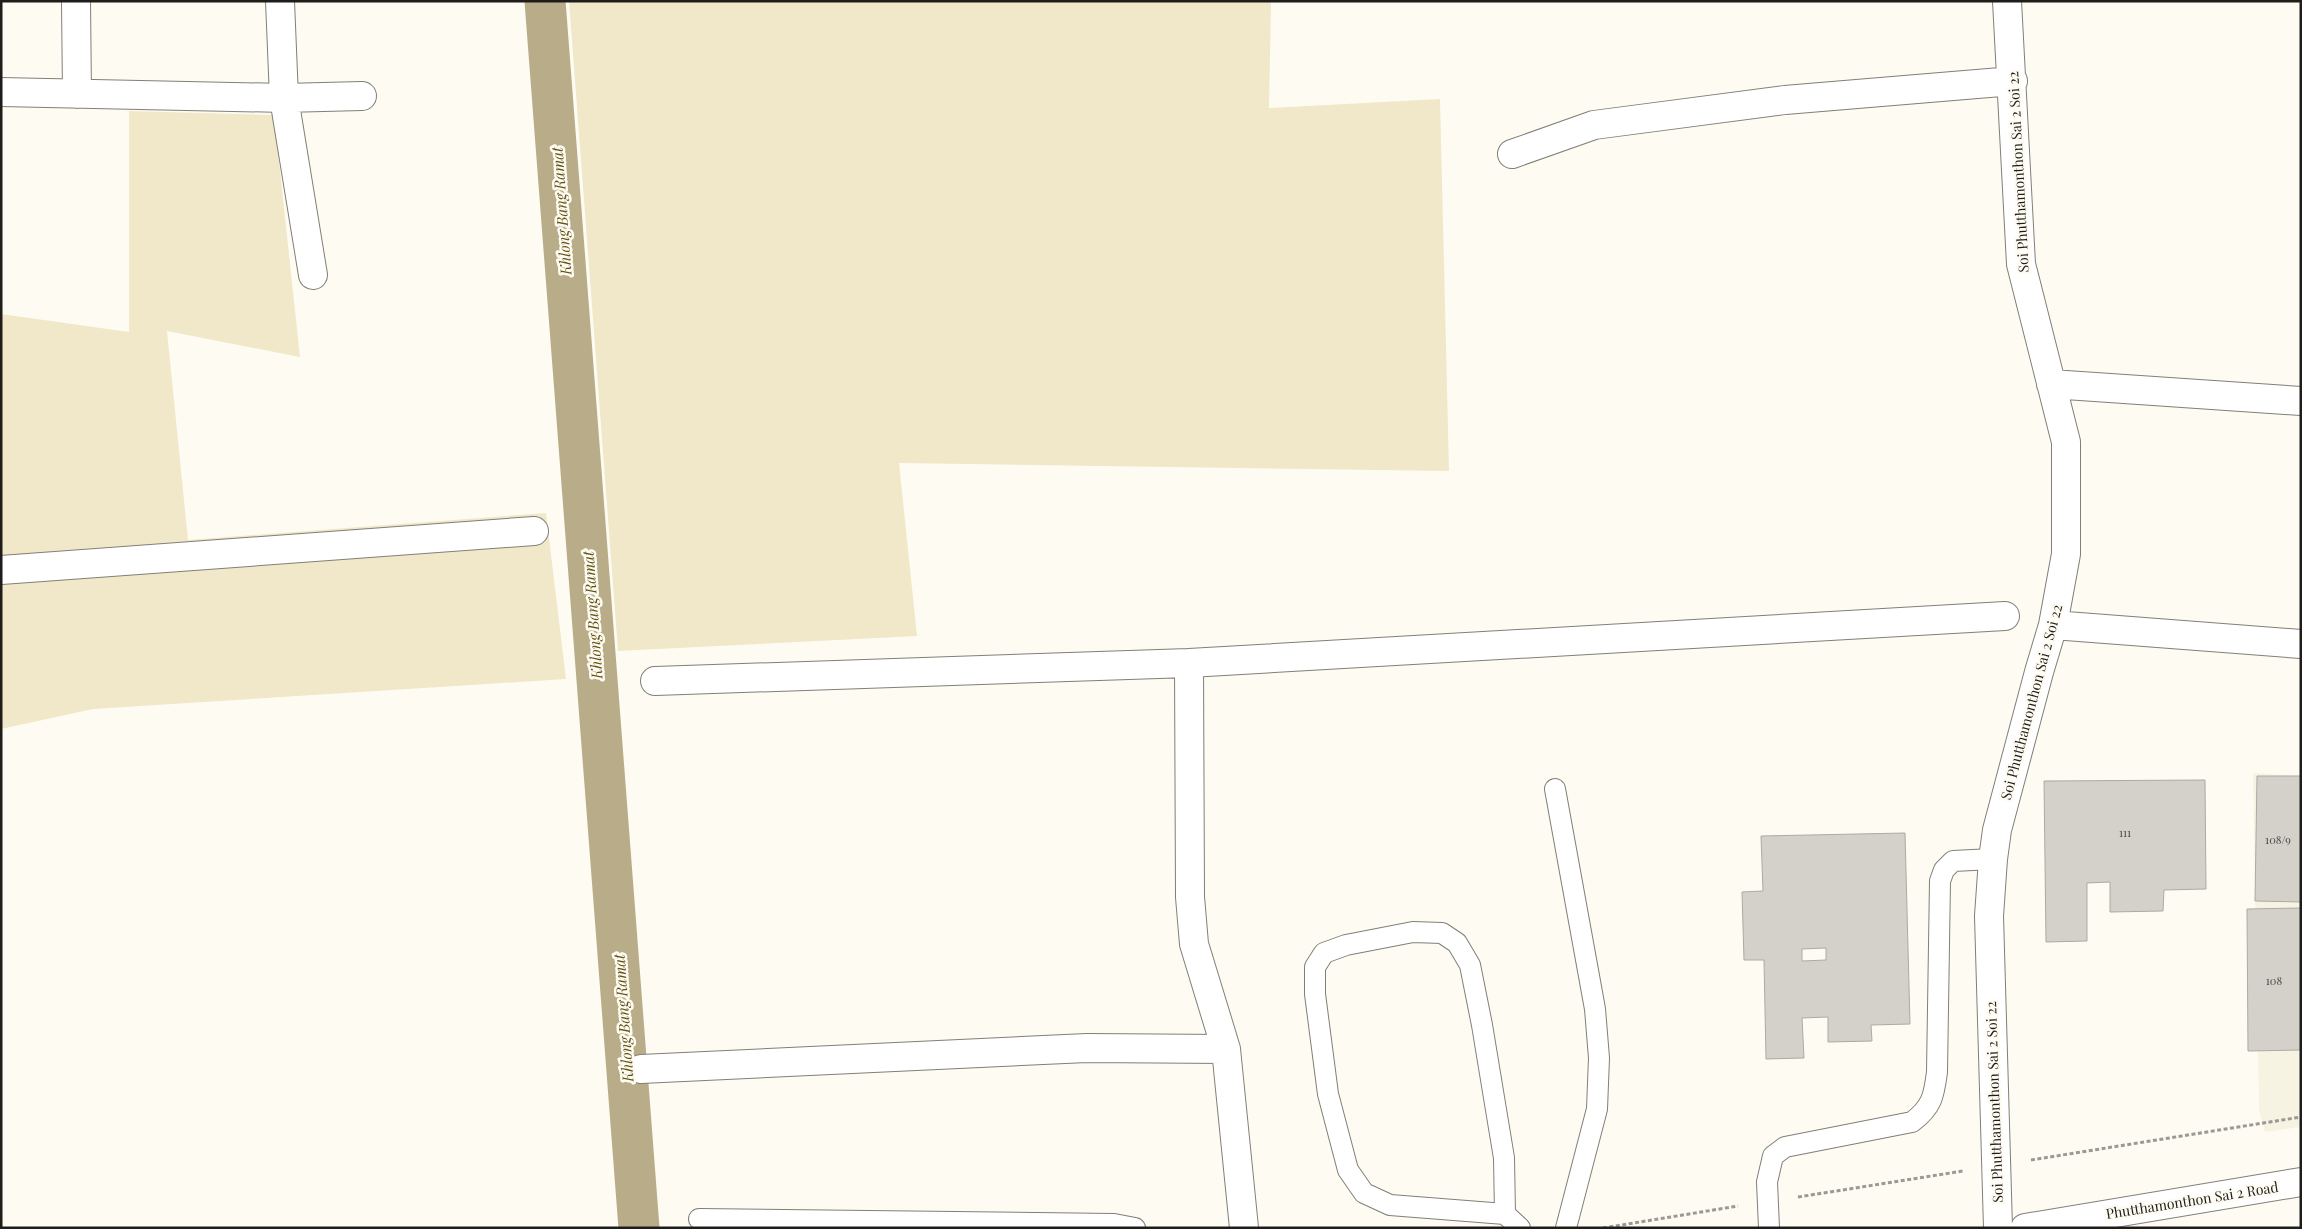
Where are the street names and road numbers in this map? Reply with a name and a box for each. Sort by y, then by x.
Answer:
street label: Soi Phutthamonthon Sai 2 Soi 22 [2003,71,2033,273]
street label: Soi Phutthamonthon Sai 2 Soi 22 [1996,602,2066,802]
street label: Soi Phutthamonthon Sai 2 Soi 22 [1981,1001,2007,1203]
street label: Phutthamonthon Sai 2 Road [2104,1177,2280,1223]

